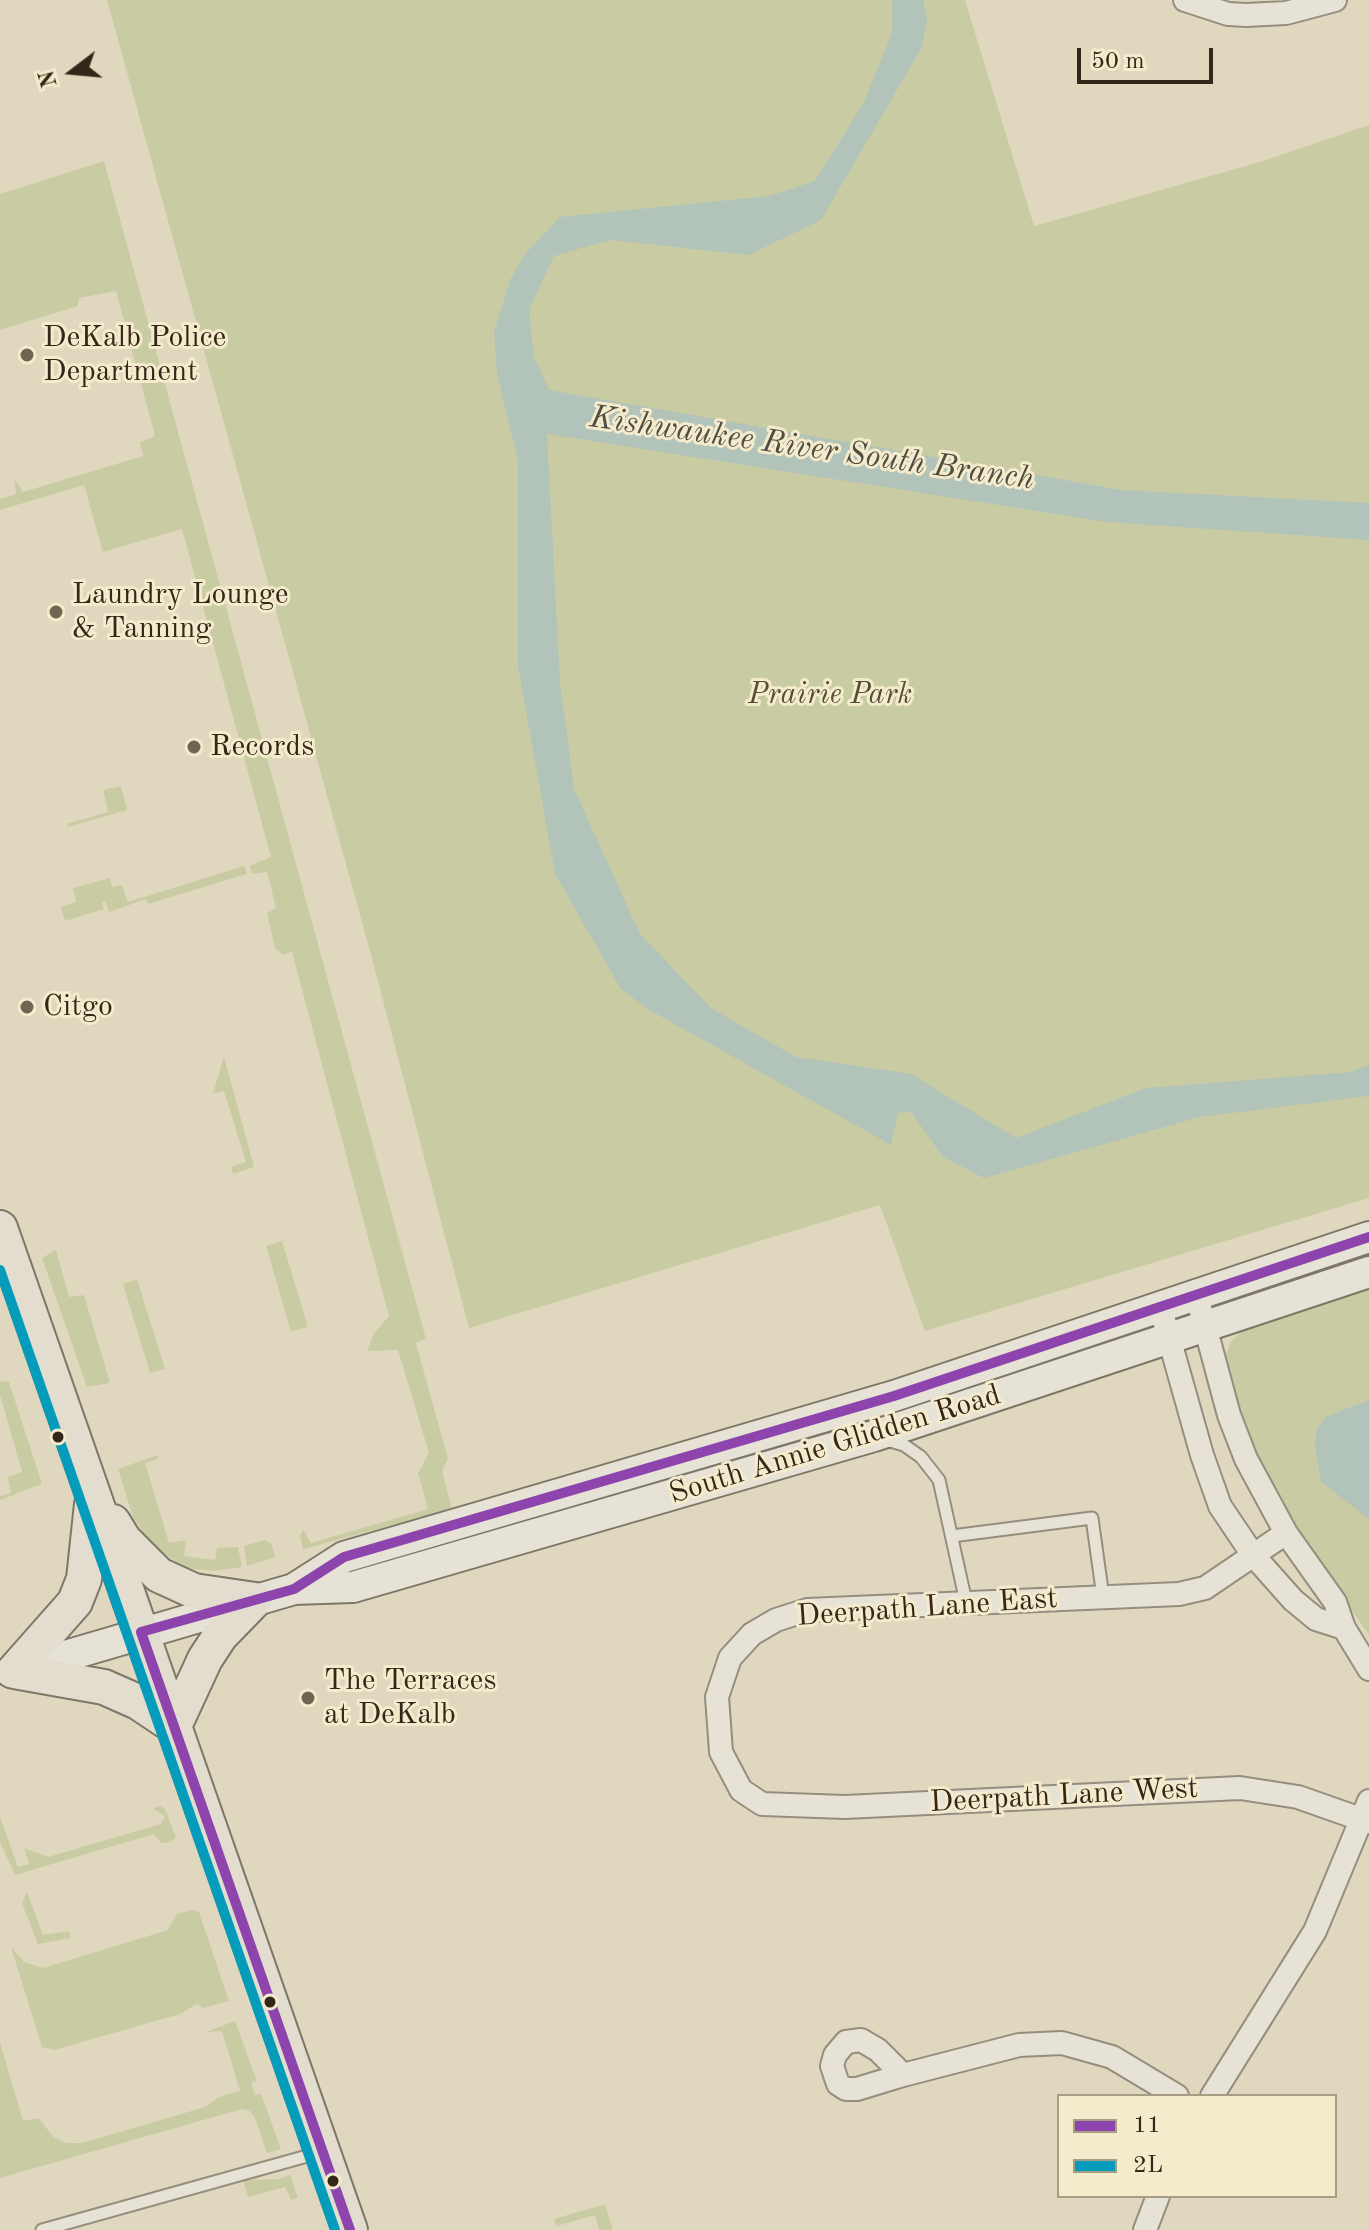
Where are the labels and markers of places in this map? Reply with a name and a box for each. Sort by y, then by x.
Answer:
place label: DeKalb Police Department [43,320,226,390]
marker: DeKalb Police Department [18,346,36,364]
place label: Laundry Lounge & Tanning [72,577,289,648]
marker: Laundry Lounge & Tanning [47,603,65,621]
place label: Records [210,729,314,765]
marker: Records [185,738,203,756]
place label: Citgo [43,989,113,1025]
marker: Citgo [18,998,36,1016]
unlabelled marker [50,1429,66,1445]
place label: The Terraces at DeKalb [324,1663,496,1734]
marker: The Terraces at DeKalb [299,1689,317,1707]
unlabelled marker [262,1994,278,2010]
unlabelled marker [325,2173,341,2189]

